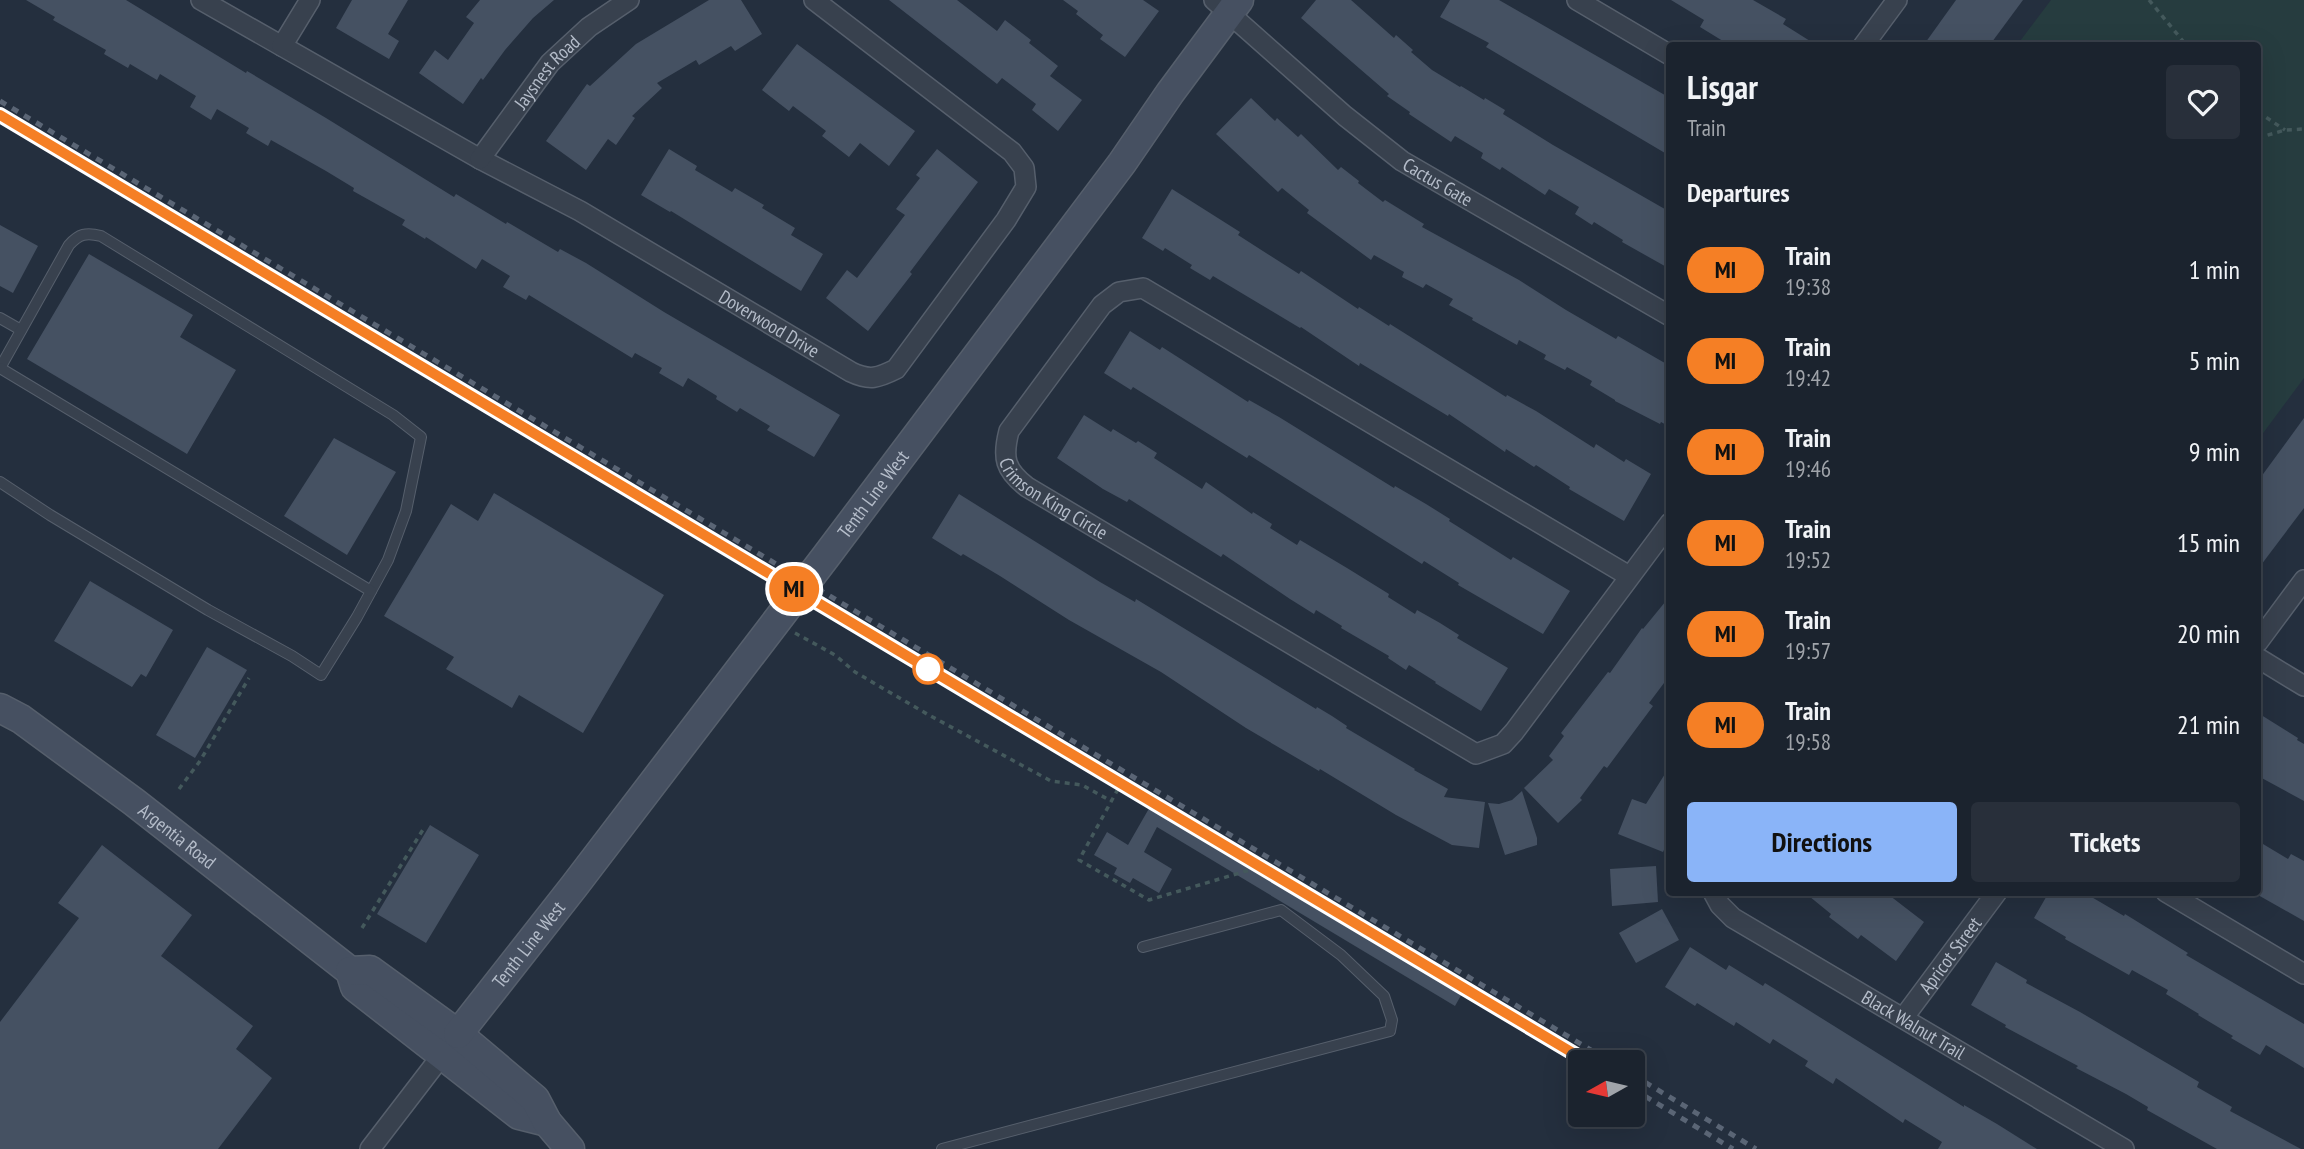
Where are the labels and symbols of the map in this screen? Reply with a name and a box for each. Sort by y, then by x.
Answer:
street label: Jaysnest Road [508,30,585,114]
street label: Cactus Gate [1399,152,1477,211]
street label: Doverwood Drive [715,284,824,363]
street label: Tenth Line West [832,445,914,543]
street label: Crimson King Circle [994,455,1112,544]
line badge: MI [762,566,826,612]
unlabelled marker [913,654,943,684]
street label: Argentia Road [134,798,221,874]
street label: Tenth Line West [487,895,570,993]
street label: Apricot Street [1913,911,1987,998]
street label: Black Walnut Trail [1858,985,1970,1065]
north arrow [1568,1050,1645,1127]

